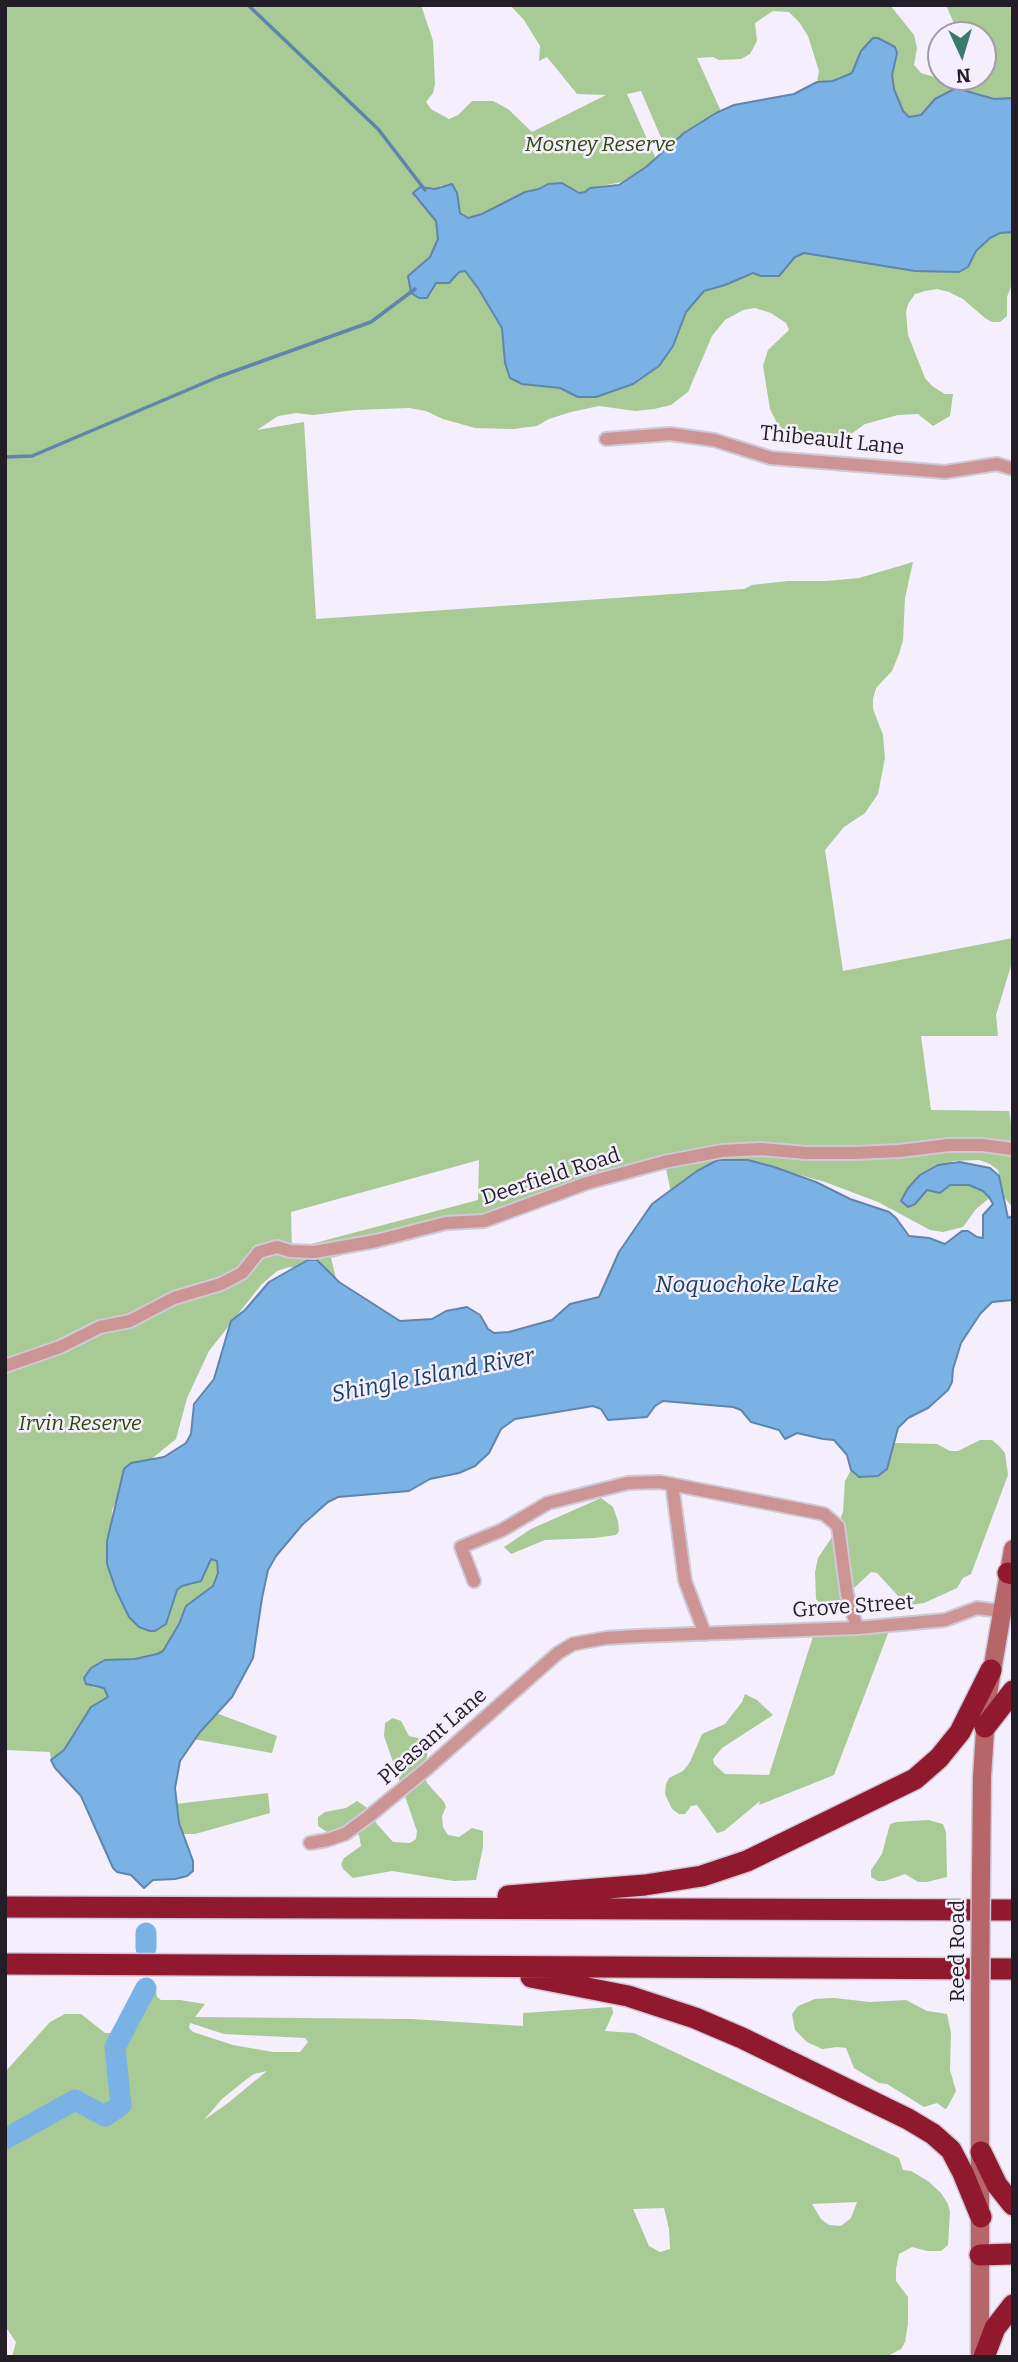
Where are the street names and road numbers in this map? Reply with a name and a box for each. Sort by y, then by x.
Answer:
street label: Thibeault Lane [759,421,905,461]
street label: Deerfield Road [479,1143,623,1211]
street label: Grove Street [791,1590,915,1624]
street label: Pleasant Lane [374,1683,492,1791]
street label: Reed Road [945,1900,971,2002]

